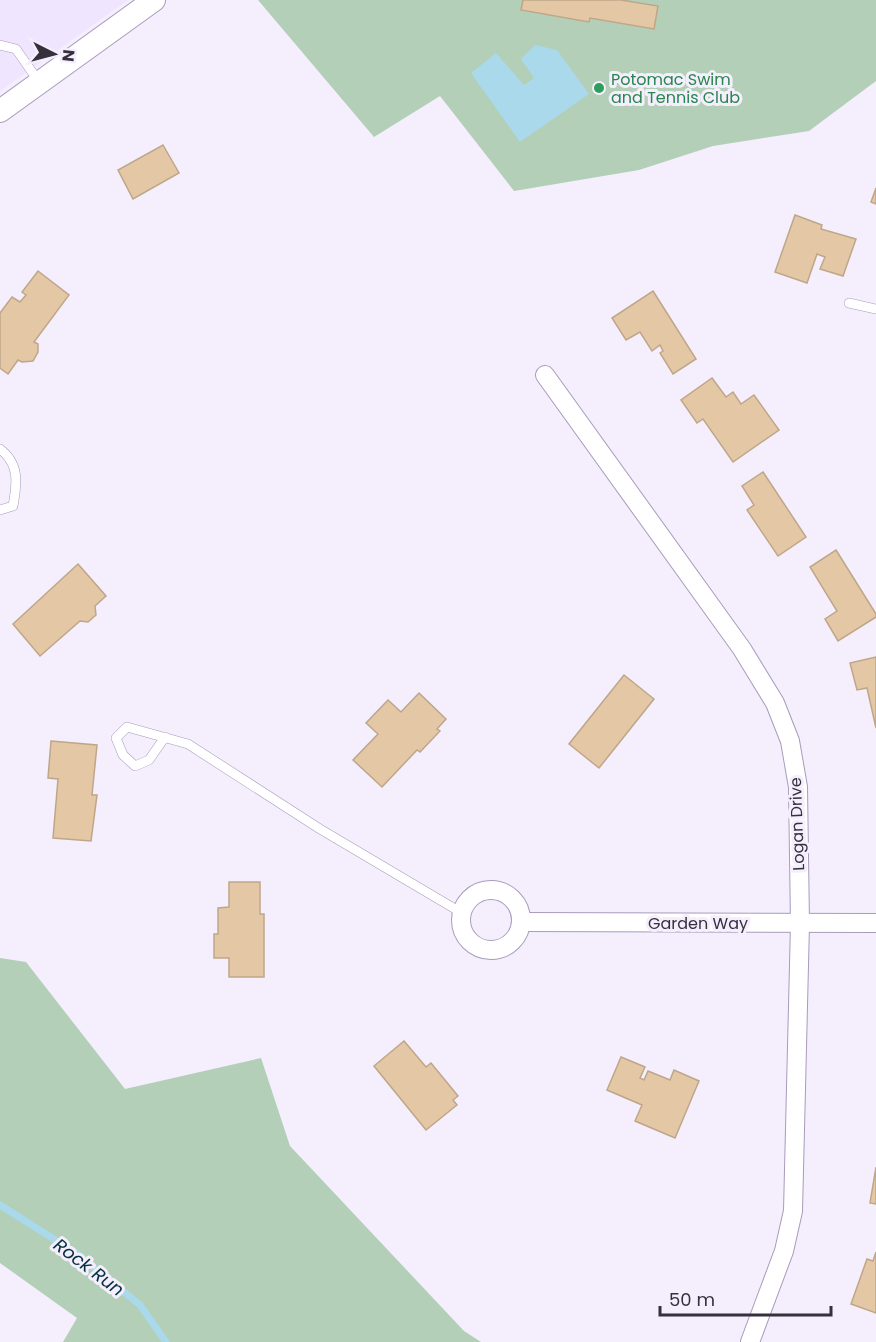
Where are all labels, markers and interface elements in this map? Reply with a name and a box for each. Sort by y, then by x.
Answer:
north arrow [24,24,84,84]
text: N [56,48,80,63]
place label: Potomac Swim and Tennis Club [611,68,740,109]
marker: Potomac Swim and Tennis Club [592,81,606,95]
street label: Logan Drive [784,777,810,871]
street label: Garden Way [648,912,748,935]
water label: Rock Run [49,1232,129,1302]
scale bar [660,1279,831,1317]
text: 50 m [669,1287,715,1312]

